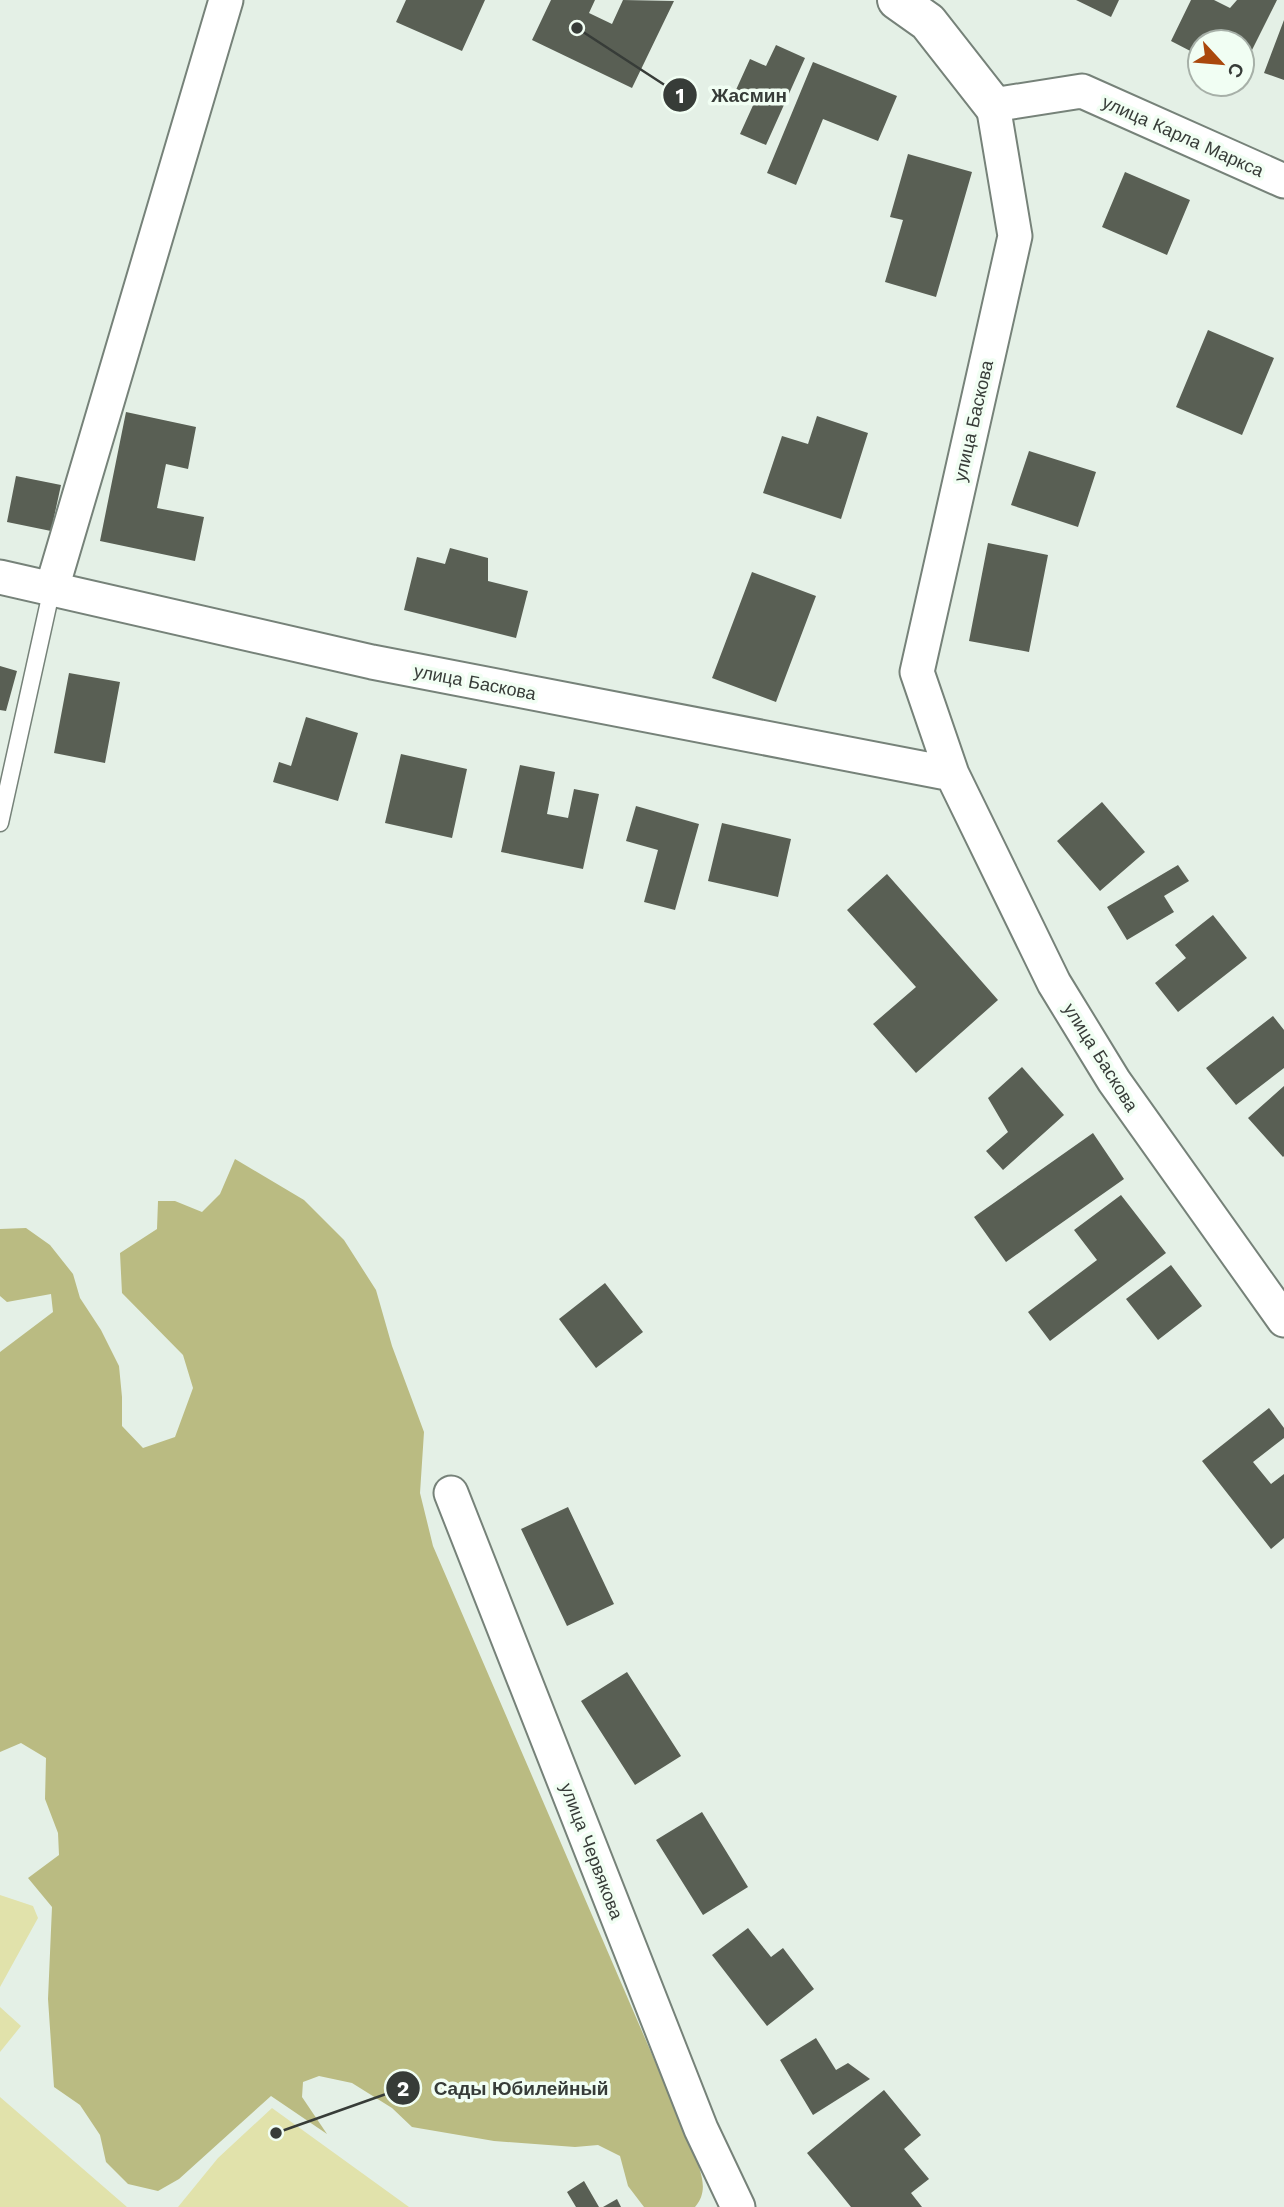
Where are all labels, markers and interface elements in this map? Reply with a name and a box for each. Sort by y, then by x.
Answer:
north arrow [1186,28,1256,98]
text: С [1222,59,1249,82]
callout: Жасмин [662,75,801,115]
text: 1 [675,83,685,108]
text: Жасмин [710,84,787,107]
street label: улица Карла Маркса [1099,91,1268,181]
street label: улица Баскова [949,357,997,484]
street label: улица Баскова [412,660,539,704]
street label: улица Баскова [1059,999,1143,1116]
street label: улица Червякова [556,1780,628,1923]
callout: Сады Юбилейный [385,2068,623,2108]
text: 2 [397,2076,409,2101]
text: Сады Юбилейный [434,2077,608,2100]

